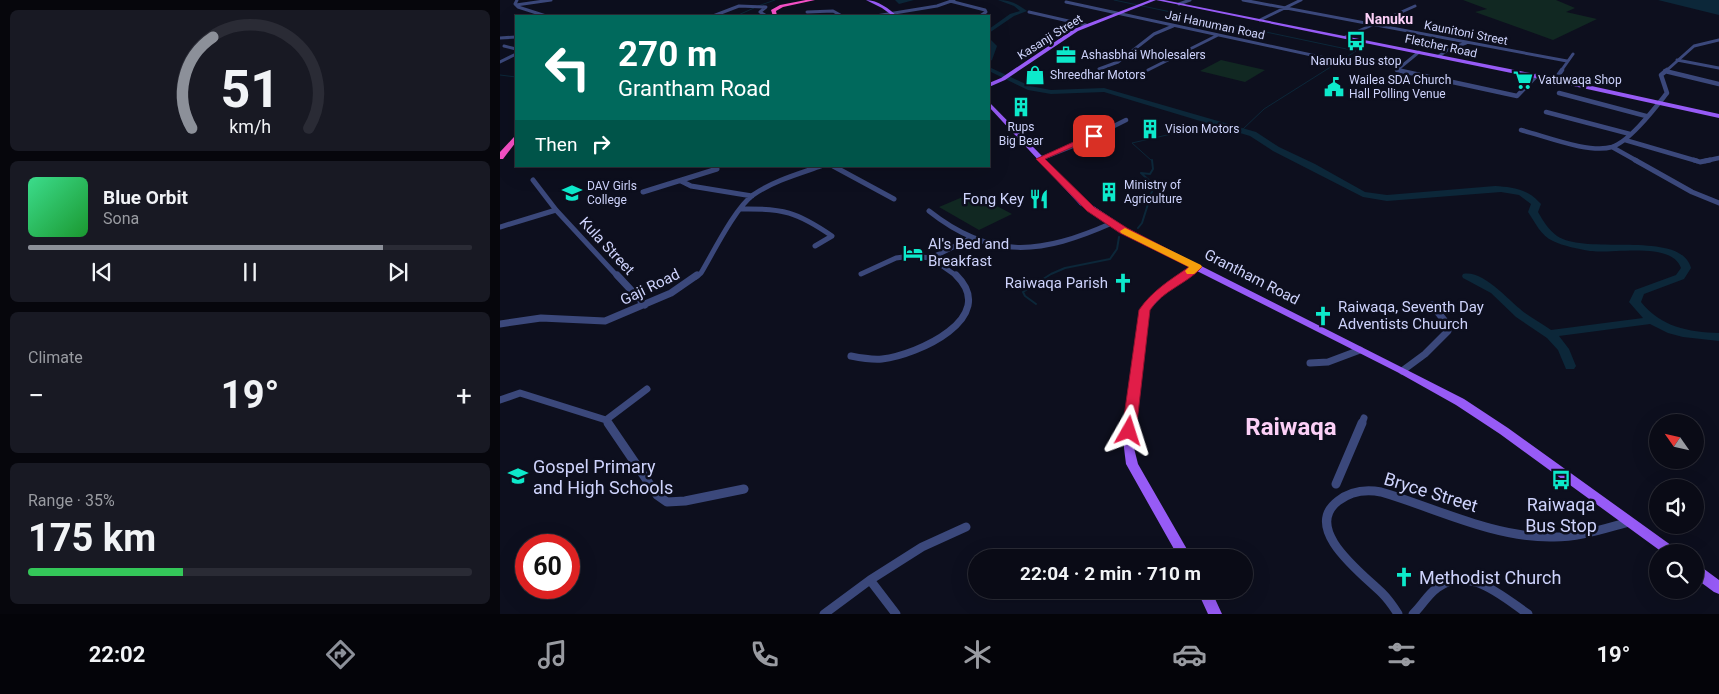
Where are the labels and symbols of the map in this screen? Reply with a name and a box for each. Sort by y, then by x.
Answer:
street label: Jai Hanuman Road [1164,8,1266,42]
street label: Kasanji Street [1015,11,1085,62]
district label: Nanuku [1365,11,1413,27]
street label: Kaunitoni Street [1423,18,1509,48]
bus stop icon: Nanuku Bus stop [1345,30,1367,52]
street label: Fletcher Road [1404,31,1478,61]
office icon: Ashasbhai Wholesalers [1055,44,1077,66]
place label: Ashasbhai Wholesalers [1081,48,1206,62]
place label: Nanuku Bus stop [1311,54,1402,68]
shop icon: Shreedhar Motors [1024,64,1046,86]
place label: Shreedhar Motors [1050,68,1146,82]
supermarket icon: Vatuwaqa Shop [1512,69,1534,91]
place label: Wailea SDA Church Hall Polling Venue [1349,73,1451,101]
place label: Vatuwaqa Shop [1538,73,1622,87]
public building icon: Wailea SDA Church Hall Polling Venue [1323,76,1345,98]
building icon: Rups Big Bear [1010,96,1032,118]
pin [1073,115,1115,157]
building icon: Vision Motors [1139,118,1161,140]
place label: Rups Big Bear [999,120,1043,148]
place label: Vision Motors [1165,122,1239,136]
place label: Ministry of Agriculture [1124,178,1182,206]
place label: DAV Girls College [587,179,637,207]
building icon: Ministry of Agriculture [1098,181,1120,203]
school or university icon: DAV Girls College [561,182,583,204]
restaurant icon: Fong Key [1028,188,1050,210]
place label: Fong Key [963,190,1024,208]
street label: Kula Street [576,213,638,279]
place label: Al's Bed and Breakfast [928,235,1009,270]
hotel icon: Al's Bed and Breakfast [902,242,924,264]
street label: Grantham Road [1202,245,1302,309]
street label: Gaji Road [617,265,683,309]
church icon: Raiwaqa Parish [1112,272,1134,294]
place label: Raiwaqa Parish [1005,274,1108,292]
place label: Raiwaqa, Seventh Day Adventists Chuurch [1338,298,1484,333]
church icon: Raiwaqa, Seventh Day Adventists Chuurch [1312,305,1334,327]
position arrow [1102,404,1154,456]
district label: Raiwaqa [1245,413,1337,441]
north arrow [1649,414,1704,469]
place label: Gospel Primary and High Schools [533,456,673,498]
school or university icon: Gospel Primary and High Schools [507,465,529,487]
street label: Bryce Street [1382,468,1480,516]
bus stop icon: Raiwaqa Bus Stop [1550,469,1572,491]
place label: Raiwaqa Bus Stop [1525,494,1597,536]
speed limit sign: 60 [515,534,580,599]
church icon: Methodist Church [1393,566,1415,588]
place label: Methodist Church [1419,567,1561,588]

